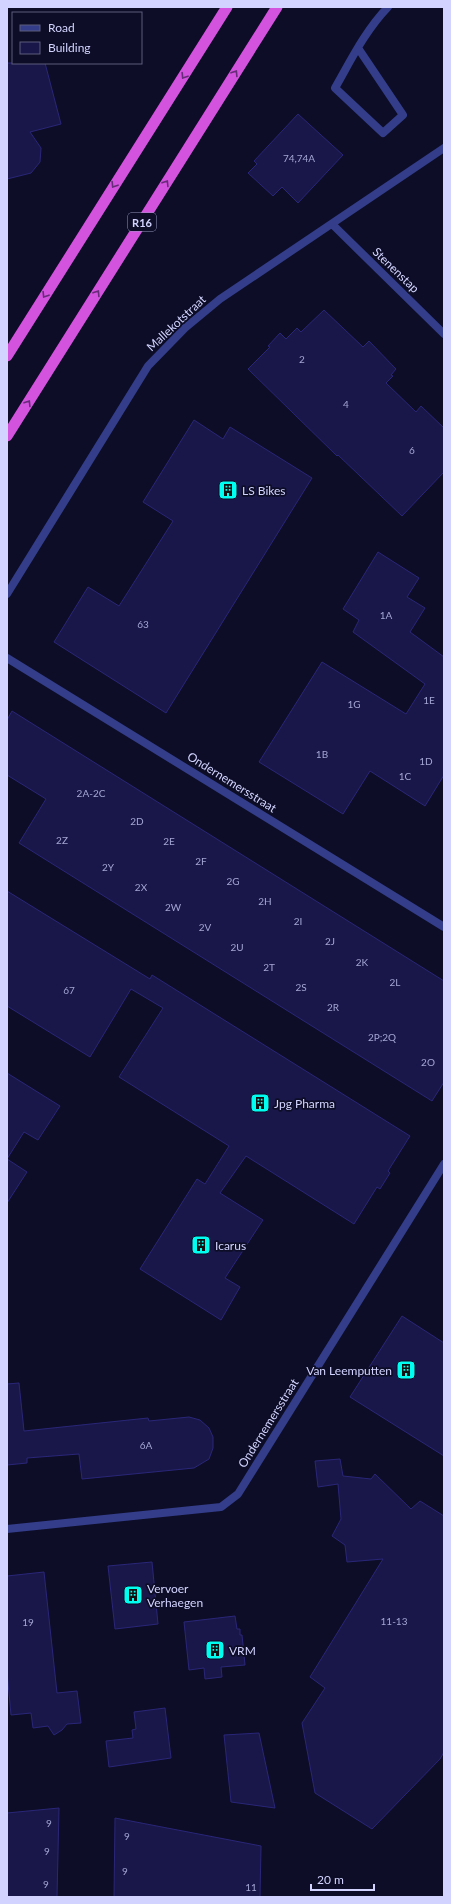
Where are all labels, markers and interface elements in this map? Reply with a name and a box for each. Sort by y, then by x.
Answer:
legend [12,12,142,64]
text: Road [48,20,75,35]
text: Building [48,40,91,55]
one-way arrow [231,70,238,77]
one-way arrow [182,71,189,78]
house number: 74,74A [283,152,315,164]
one-way arrow [161,180,169,187]
one-way arrow [112,181,119,188]
road number: R16 [128,213,156,231]
street label: Stenenstap [370,244,423,296]
one-way arrow [92,290,100,297]
one-way arrow [42,291,50,298]
street label: Mallekotstraat [143,291,209,354]
house number: 2 [299,353,305,365]
house number: 4 [343,398,349,410]
one-way arrow [23,400,30,407]
house number: 6 [409,444,415,456]
building icon: LS Bikes [217,479,239,501]
place label: LS Bikes [242,483,286,498]
house number: 1A [380,609,393,621]
house number: 63 [137,618,149,630]
house number: 1E [423,694,435,706]
house number: 1G [347,698,361,710]
house number: 1B [316,748,328,760]
street label: Ondernemersstraat [185,749,280,816]
house number: 1D [419,755,433,767]
house number: 1C [399,770,412,782]
house number: 2A-2C [77,787,106,799]
house number: 2D [130,815,144,827]
house number: 2Z [56,834,68,846]
house number: 2E [163,835,175,847]
house number: 2F [195,855,207,867]
house number: 2Y [102,861,115,873]
house number: 2G [226,875,240,887]
house number: 2X [135,881,148,893]
house number: 2H [258,895,272,907]
house number: 2W [165,901,182,913]
house number: 2I [294,915,302,927]
house number: 2V [199,921,212,933]
house number: 2J [325,935,335,947]
house number: 2U [230,941,244,953]
house number: 2K [356,956,369,968]
house number: 2T [263,961,275,973]
house number: 2L [390,976,400,988]
house number: 2S [295,981,307,993]
house number: 67 [63,984,75,996]
house number: 2R [327,1001,340,1013]
house number: 2P;2Q [368,1031,396,1043]
house number: 2O [421,1056,435,1068]
building icon: Jpg Pharma [249,1092,271,1114]
place label: Jpg Pharma [274,1096,335,1111]
building icon: Icarus [190,1234,212,1256]
place label: Icarus [215,1238,246,1253]
building icon: Van Leemputten [395,1359,417,1381]
place label: Van Leemputten [306,1363,392,1378]
street label: Ondernemersstraat [235,1375,302,1470]
house number: 6A [140,1439,153,1451]
place label: Vervoer Verhaegen [147,1581,203,1610]
building icon: Vervoer Verhaegen [122,1584,144,1606]
house number: 11-13 [381,1615,408,1627]
house number: 19 [22,1616,34,1628]
building icon: VRM [204,1639,226,1661]
place label: VRM [229,1643,256,1658]
house number: 9 [46,1817,52,1829]
house number: 9 [124,1830,130,1842]
house number: 9 [44,1845,50,1857]
house number: 9 [122,1865,128,1877]
scale bar [311,1866,374,1892]
text: 20 m [317,1872,344,1887]
house number: 9 [43,1878,49,1890]
house number: 11 [245,1881,257,1893]

